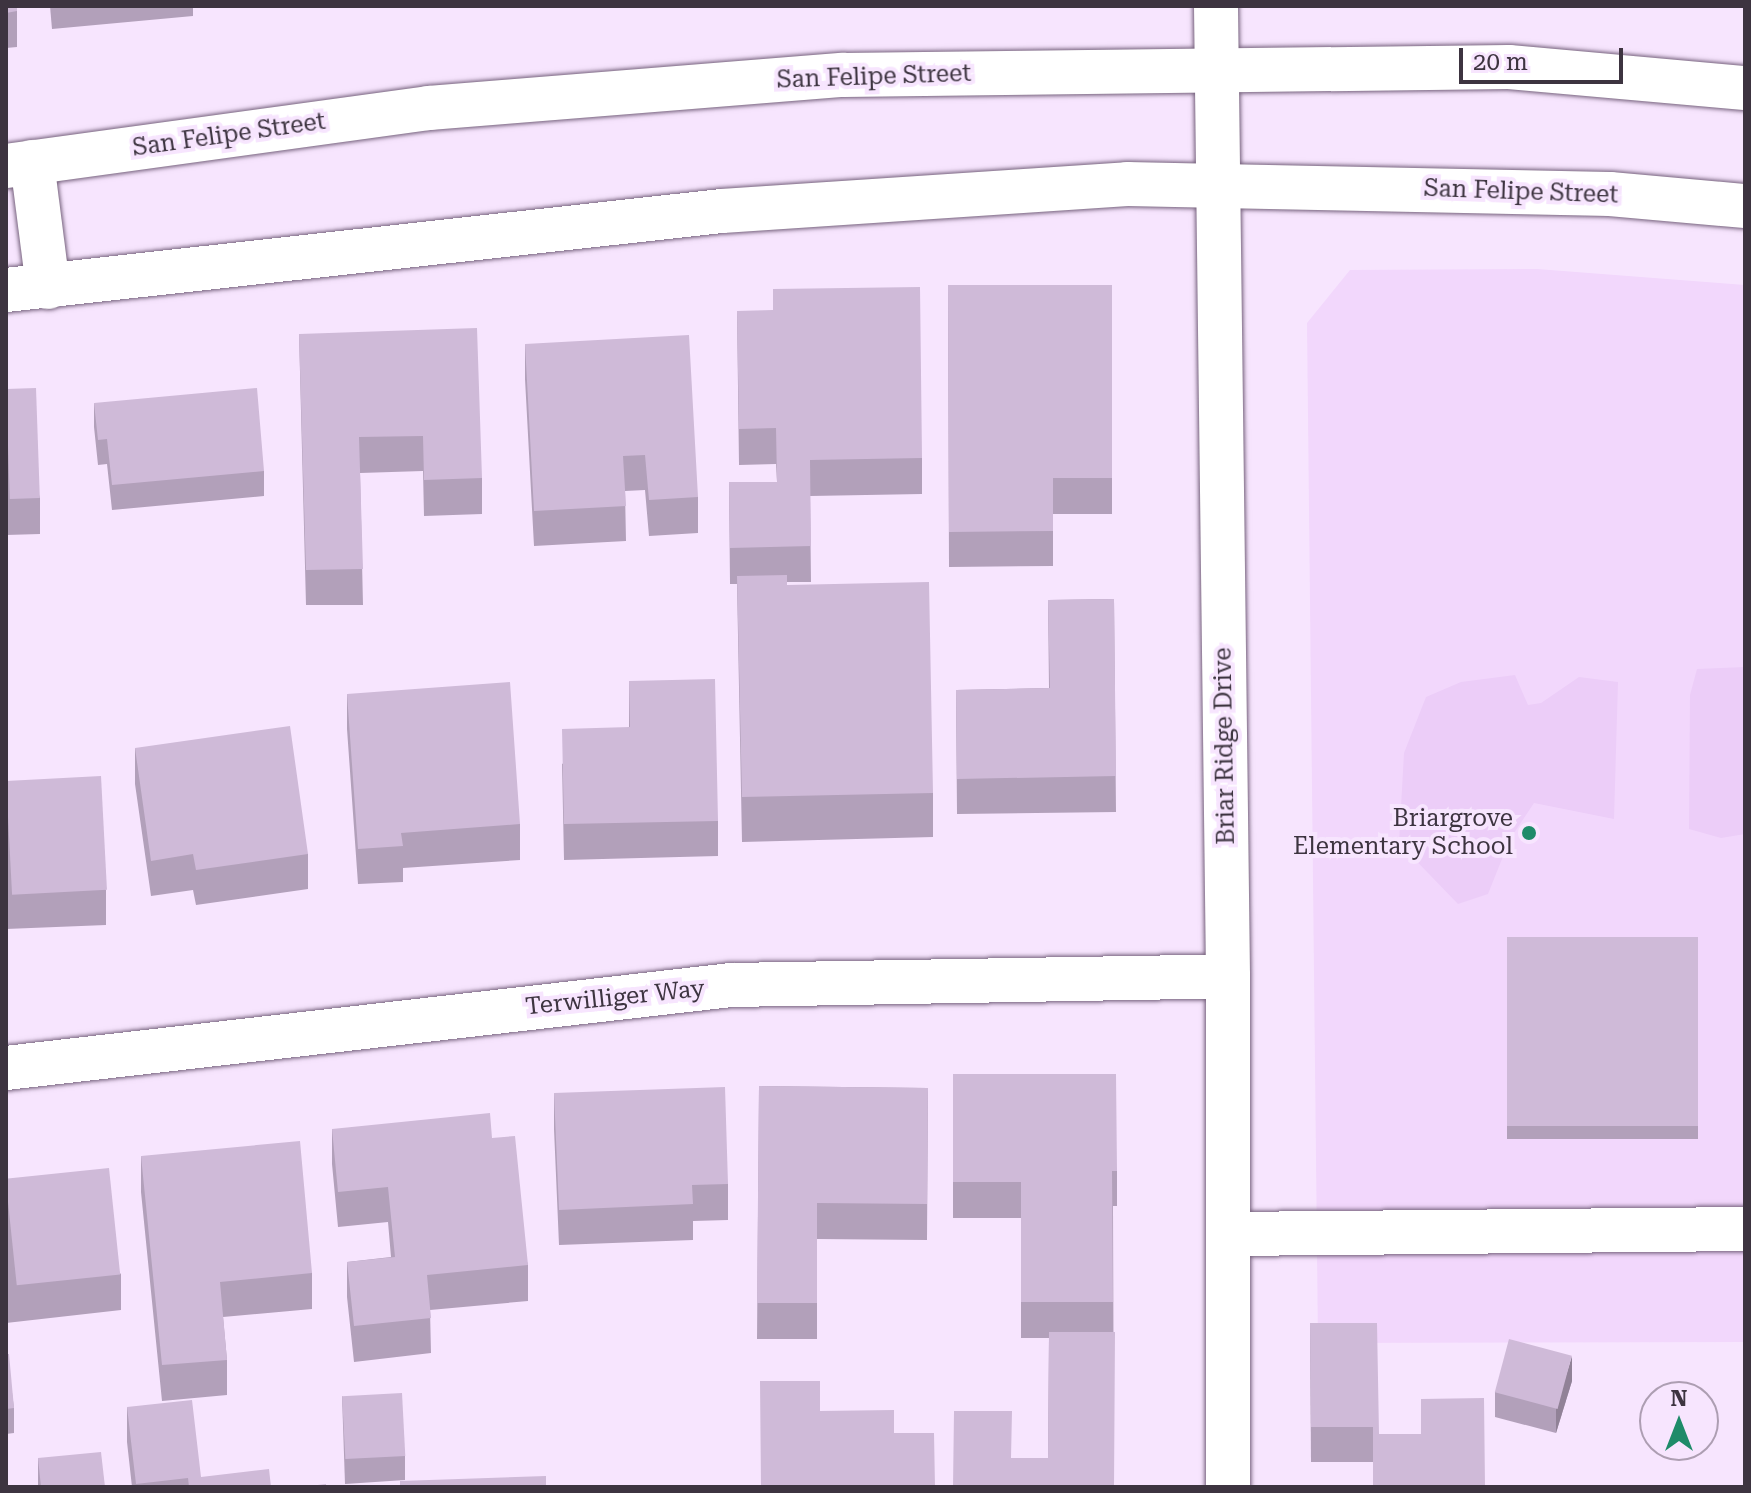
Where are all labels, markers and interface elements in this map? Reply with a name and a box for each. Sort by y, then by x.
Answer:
scale bar [1463,32,1627,82]
text: 20 m [1473,48,1528,76]
street label: San Felipe Street [776,59,972,95]
street label: San Felipe Street [131,107,327,163]
street label: San Felipe Street [1423,174,1619,210]
street label: Briar Ridge Drive [1209,647,1241,845]
place label: Briargrove Elementary School [1293,805,1513,861]
marker: Briargrove Elementary School [1520,824,1538,842]
street label: Terwilliger Way [524,974,706,1022]
north arrow [1639,1381,1719,1461]
text: N [1671,1386,1687,1411]

